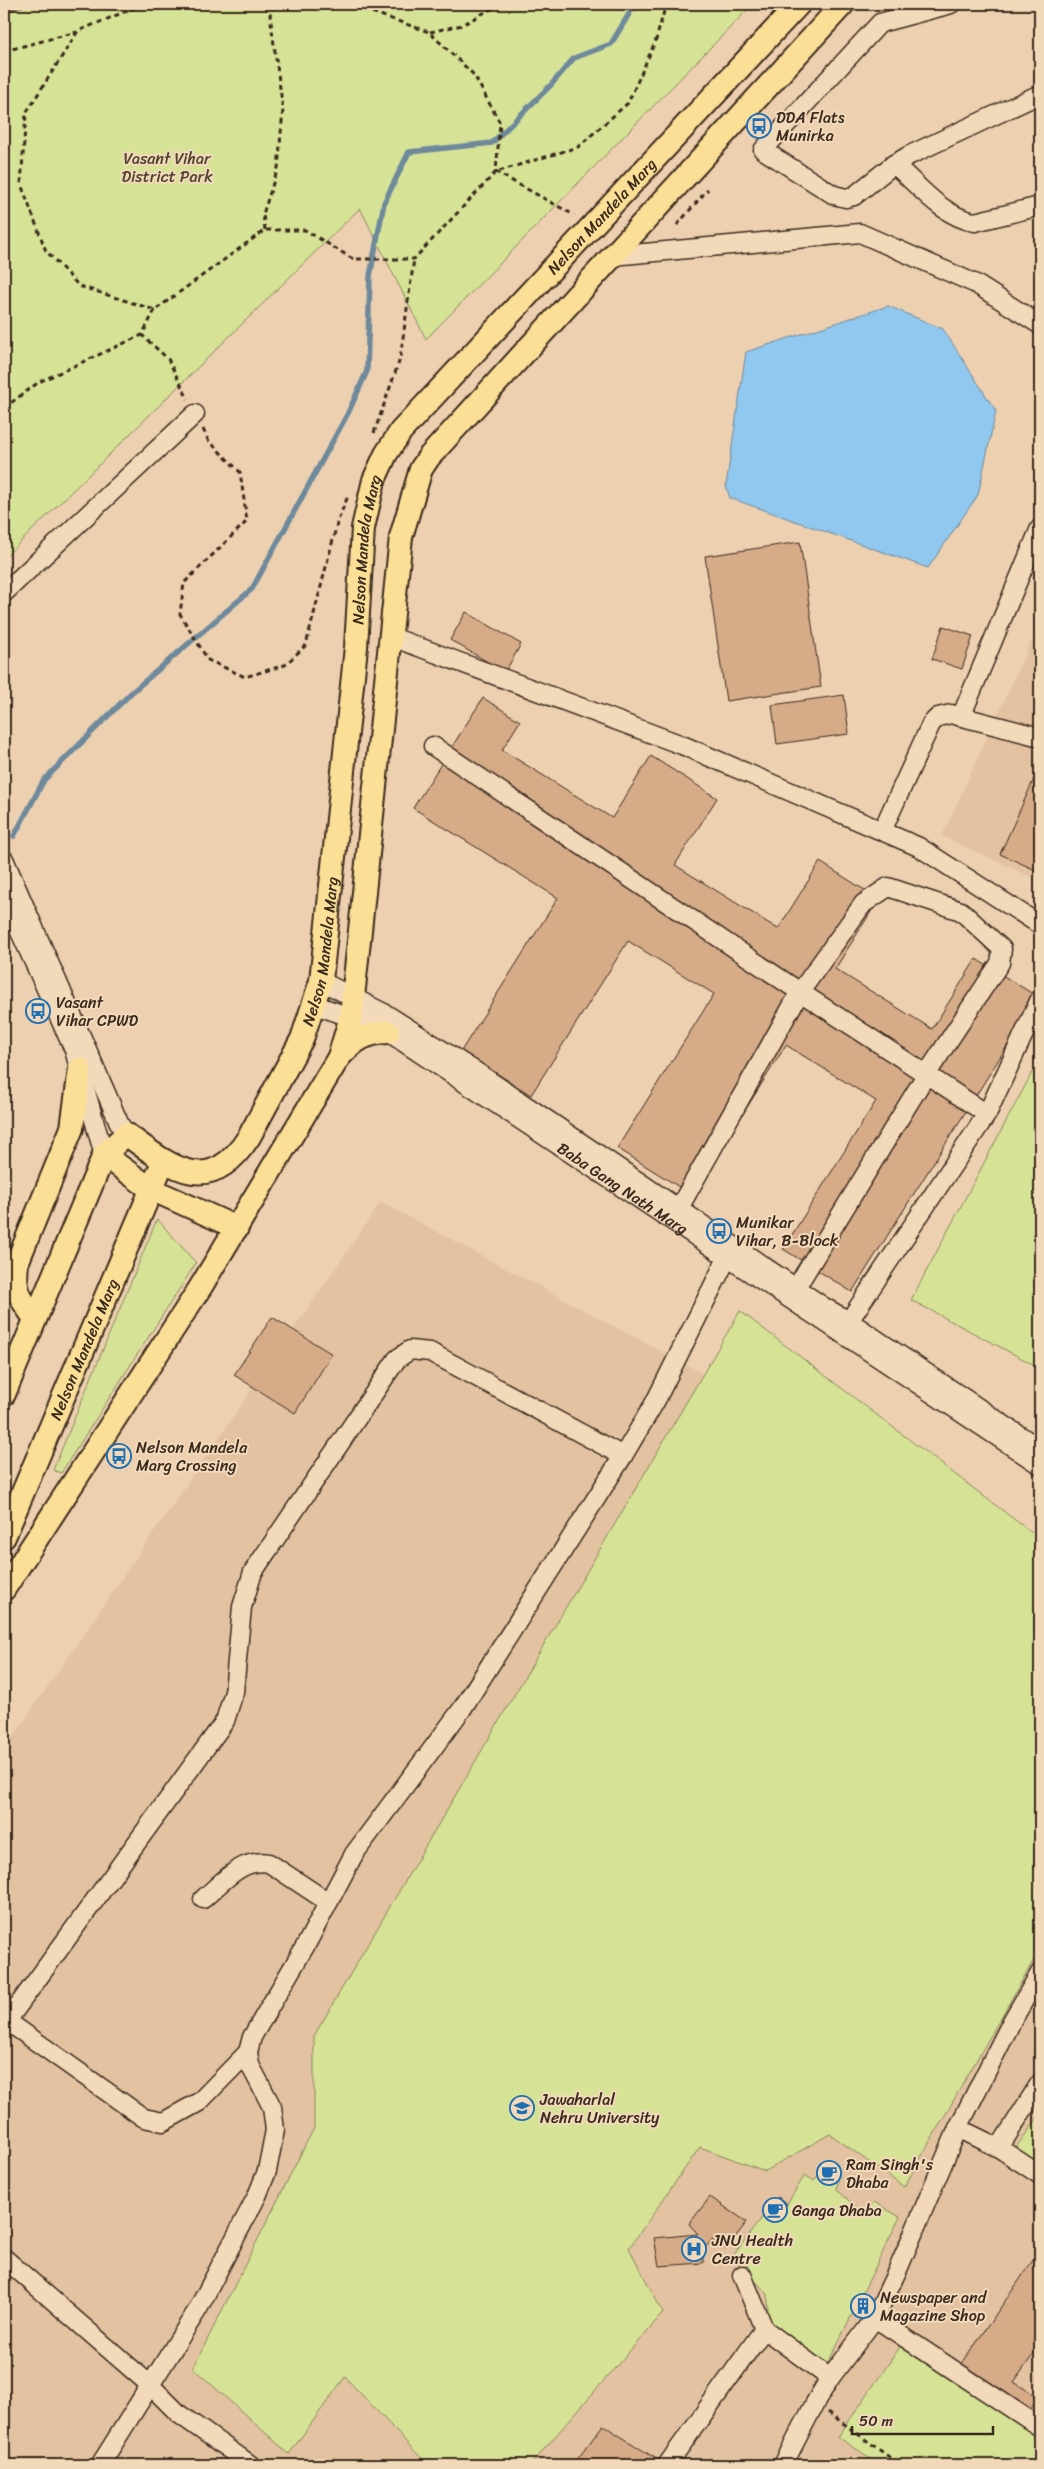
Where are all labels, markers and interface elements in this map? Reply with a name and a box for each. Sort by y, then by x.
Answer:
place label: DDA Flats Munirka [776,103,845,150]
bus stop icon: DDA Flats Munirka [746,113,772,139]
park label: Vasant Vihar District Park [121,144,213,191]
street label: Nelson Mandela Marg [540,151,664,282]
street label: Nelson Mandela Marg [343,469,390,625]
street label: Nelson Mandela Marg [293,875,347,1030]
place label: Vasant Vihar CPWD [56,988,139,1035]
bus stop icon: Vasant Vihar CPWD [25,998,51,1024]
street label: Baba Gang Nath Marg [551,1134,694,1243]
place label: Munikar Vihar, B-Block [736,1208,839,1255]
bus stop icon: Munikar Vihar, B-Block [706,1218,732,1244]
street label: Nelson Mandela Marg [41,1274,127,1425]
place label: Nelson Mandela Marg Crossing [136,1433,248,1480]
bus stop icon: Nelson Mandela Marg Crossing [106,1443,132,1469]
place label: Jawaharlal Nehru University [539,2085,660,2132]
school or university icon: Jawaharlal Nehru University [509,2095,535,2121]
place label: Ram Singh's Dhaba [846,2150,934,2197]
cafe icon: Ram Singh's Dhaba [816,2160,842,2186]
place label: Ganga Dhaba [792,2196,882,2225]
cafe icon: Ganga Dhaba [762,2197,788,2223]
place label: JNU Health Centre [711,2226,793,2273]
hospital icon: JNU Health Centre [681,2236,707,2262]
place label: Newspaper and Magazine Shop [880,2283,988,2330]
building icon: Newspaper and Magazine Shop [850,2293,876,2319]
scale bar [852,2404,993,2436]
text: 50 m [859,2408,894,2434]

